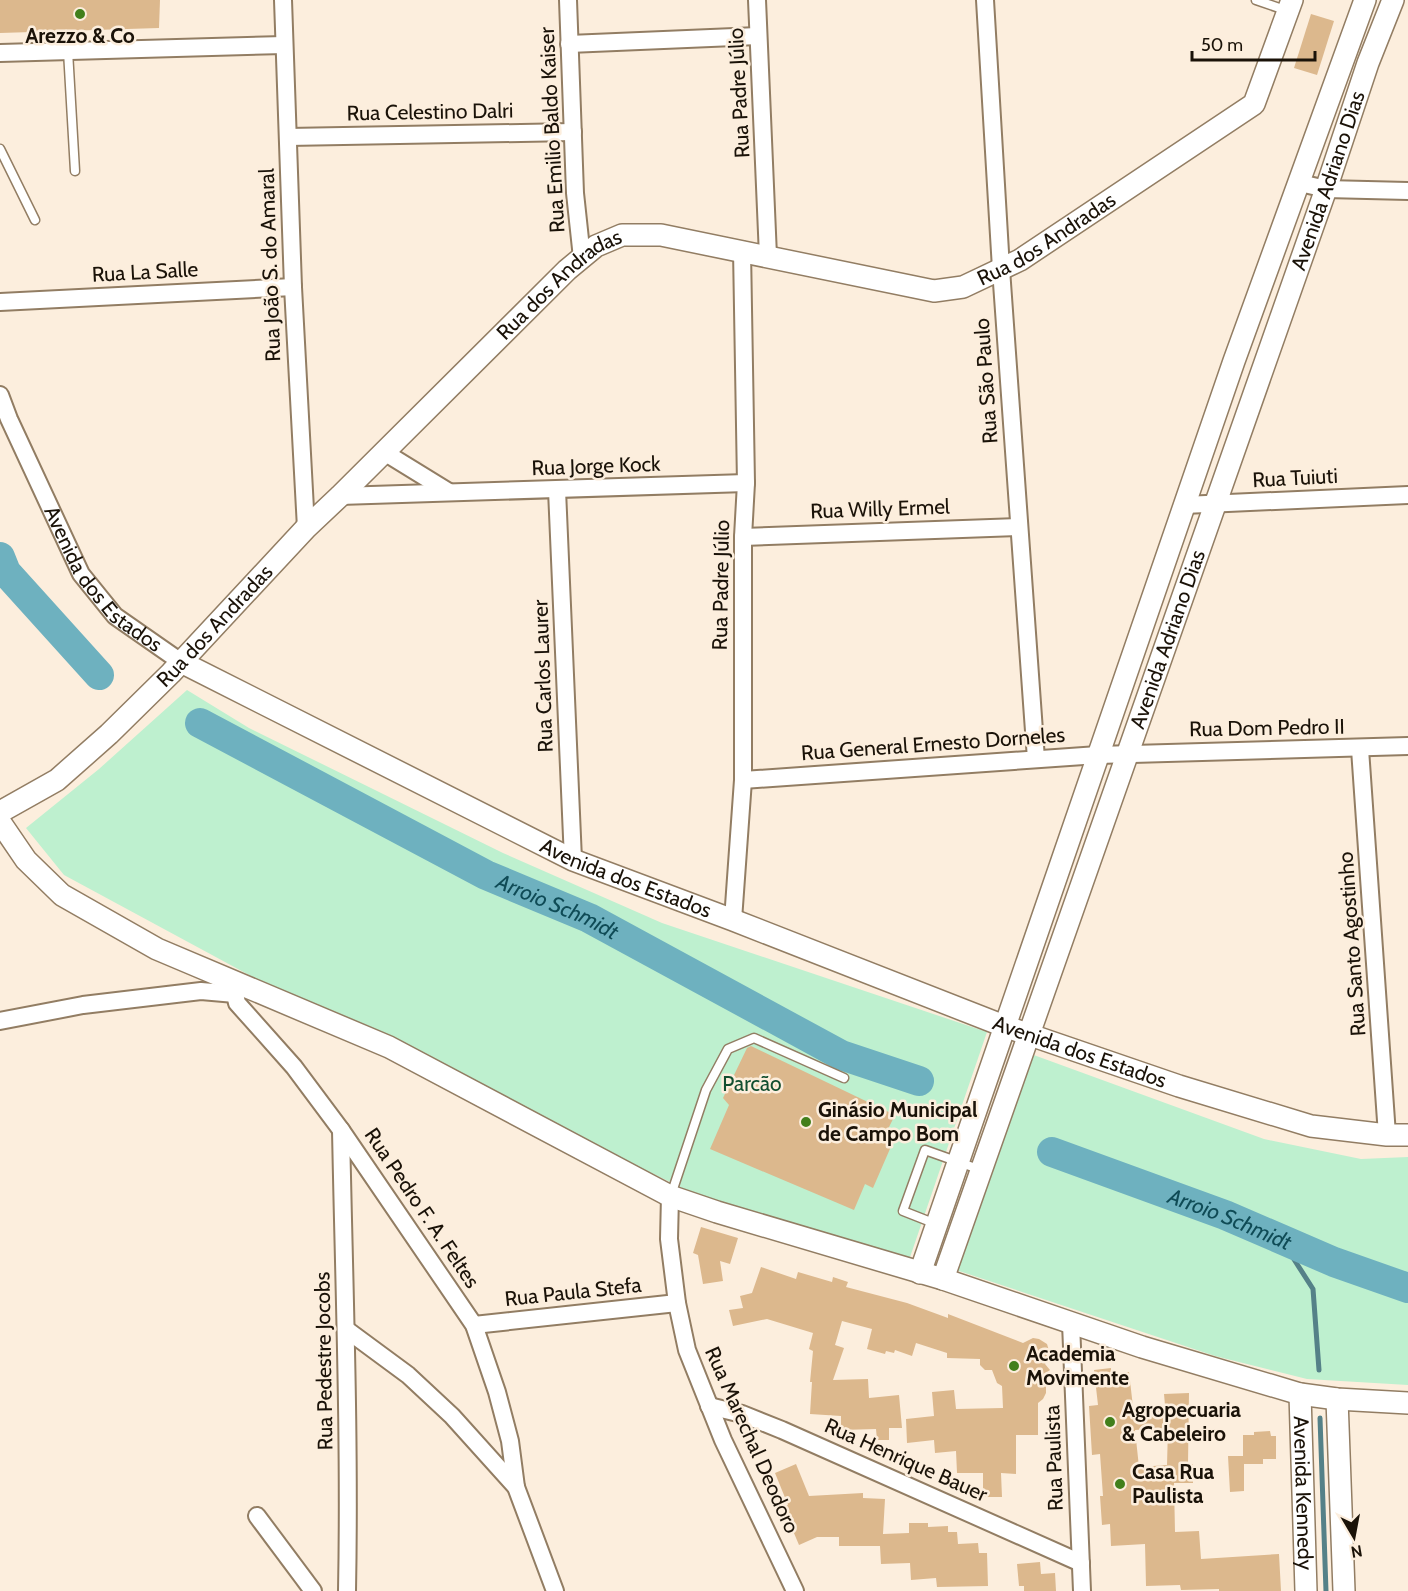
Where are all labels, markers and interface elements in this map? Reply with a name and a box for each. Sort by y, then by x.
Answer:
marker: Arezzo & Co [73,7,87,21]
place label: Arezzo & Co [25,23,135,48]
scale bar [1192,24,1315,62]
street label: Rua Emilio Baldo Kaiser [534,26,569,234]
street label: Rua Padre Júlio [723,27,754,159]
text: 50 m [1201,34,1243,56]
street label: Avenida Adriano Dias [1285,87,1370,273]
street label: Rua Celestino Dalri [346,98,514,125]
street label: Rua João S. do Amaral [254,168,285,362]
street label: Rua dos Andradas [973,187,1120,291]
street label: Rua dos Andradas [491,224,625,345]
street label: Rua La Salle [91,256,199,287]
street label: Rua São Paulo [969,317,1002,445]
street label: Rua Jorge Kock [531,451,661,480]
street label: Rua Tuiuti [1252,463,1338,492]
street label: Rua Willy Ermel [810,494,950,523]
street label: Avenida dos Estados [39,502,167,657]
street label: Rua Padre Júlio [707,519,734,651]
street label: Avenida Adriano Dias [1124,546,1210,732]
street label: Rua dos Andradas [151,559,278,692]
street label: Rua Carlos Laurer [527,599,558,753]
street label: Rua Dom Pedro II [1189,714,1345,741]
street label: Rua General Ernesto Dorneles [800,722,1066,765]
street label: Avenida dos Estados [536,833,715,923]
street label: Rua Santo Agostinho [1333,851,1370,1037]
water label: Arroio Schmidt [492,868,624,946]
street label: Avenida dos Estados [989,1010,1170,1093]
park label: Parcão [722,1071,782,1096]
place label: Ginásio Municipal de Campo Bom [818,1097,978,1146]
marker: Ginásio Municipal de Campo Bom [799,1115,813,1129]
street label: Rua Pedro F. A. Feltes [360,1123,485,1293]
water label: Arroio Schmidt [1164,1182,1297,1257]
street label: Rua Pedestre Jocobs [309,1271,338,1451]
street label: Rua Paula Stefa [503,1272,643,1311]
place label: Academia Movimente [1026,1341,1129,1390]
street label: Rua Marechal Deodoro [700,1343,805,1537]
marker: Academia Movimente [1007,1359,1021,1373]
place label: Agropecuaria & Cabeleiro [1122,1397,1242,1446]
street label: Rua Paulista [1039,1404,1068,1512]
street label: Rua Henrique Bauer [821,1412,992,1507]
marker: Agropecuaria & Cabeleiro [1103,1415,1117,1429]
street label: Avenida Kennedy [1289,1415,1318,1571]
place label: Casa Rua Paulista [1132,1459,1215,1508]
marker: Casa Rua Paulista [1113,1477,1127,1491]
north arrow [1324,1507,1384,1567]
text: N [1349,1541,1364,1562]

